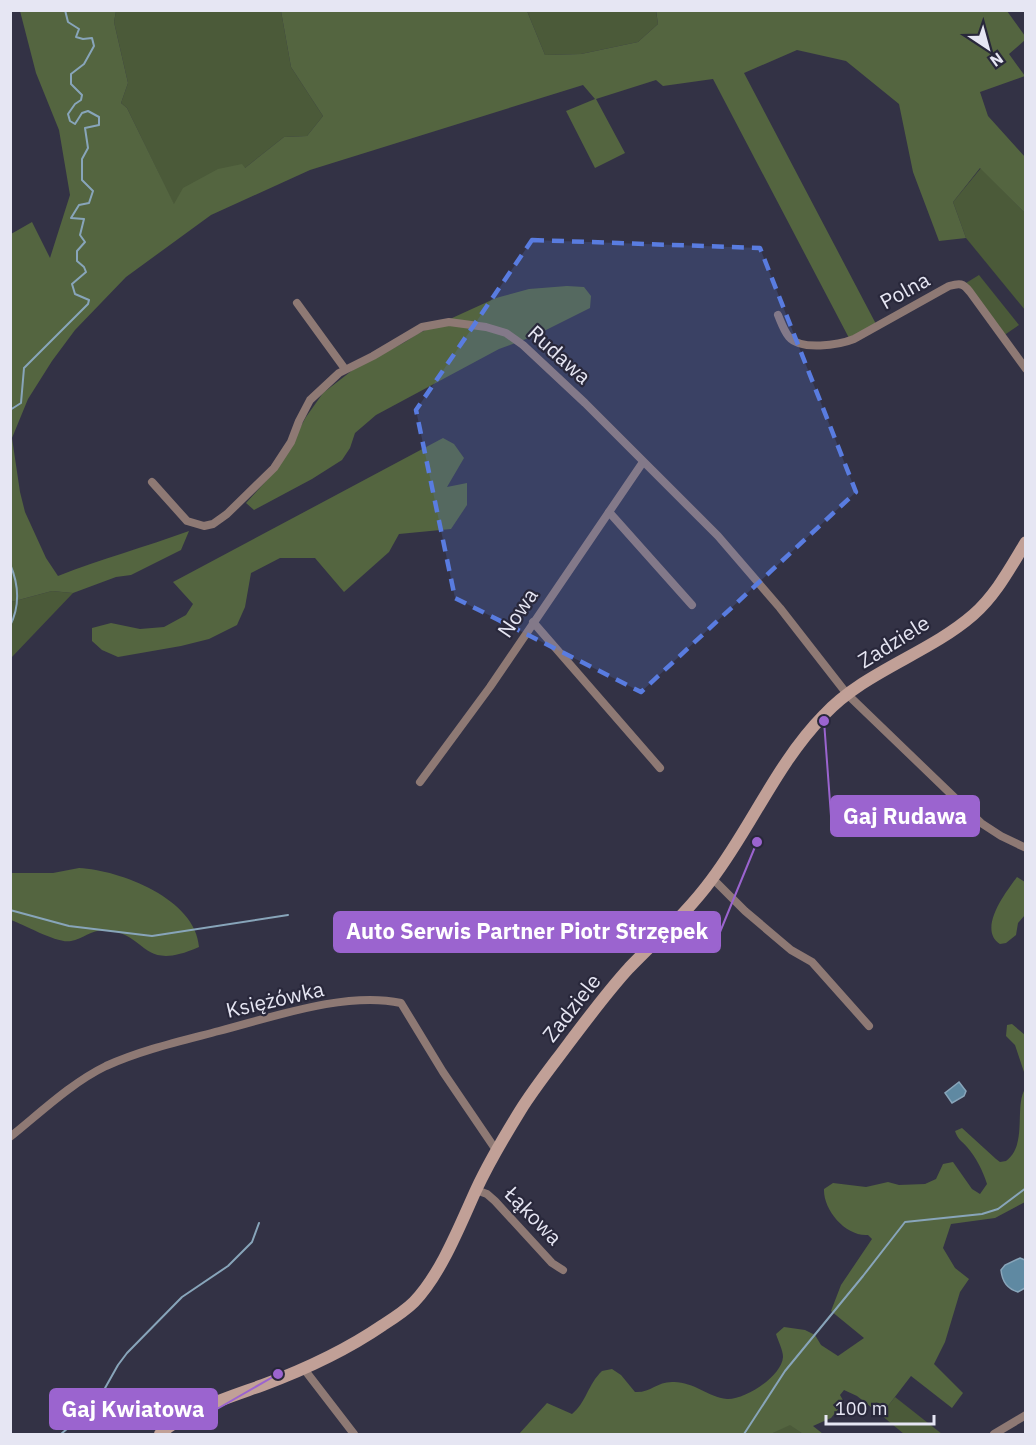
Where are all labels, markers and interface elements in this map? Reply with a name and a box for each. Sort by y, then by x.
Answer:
north arrow [958,18,1018,78]
text: N [986,49,1007,72]
street label: Polna [875,265,934,315]
street label: Rudawa [522,318,597,390]
street label: Nowa [491,582,544,643]
street label: Zadziele [852,608,935,674]
callout: Gaj Rudawa [831,796,979,836]
text: Gaj Rudawa [843,801,967,830]
callout: Auto Serwis Partner Piotr Strzępek [334,912,720,952]
text: Auto Serwis Partner Piotr Strzępek [346,916,708,945]
street label: Zadziele [536,968,607,1047]
street label: Księżówka [223,974,327,1024]
street label: Łąkowa [498,1179,569,1251]
scale bar [826,1388,934,1426]
callout: Gaj Kwiatowa [50,1389,217,1429]
text: Gaj Kwiatowa [61,1394,205,1423]
text: 100 m [835,1397,887,1420]

